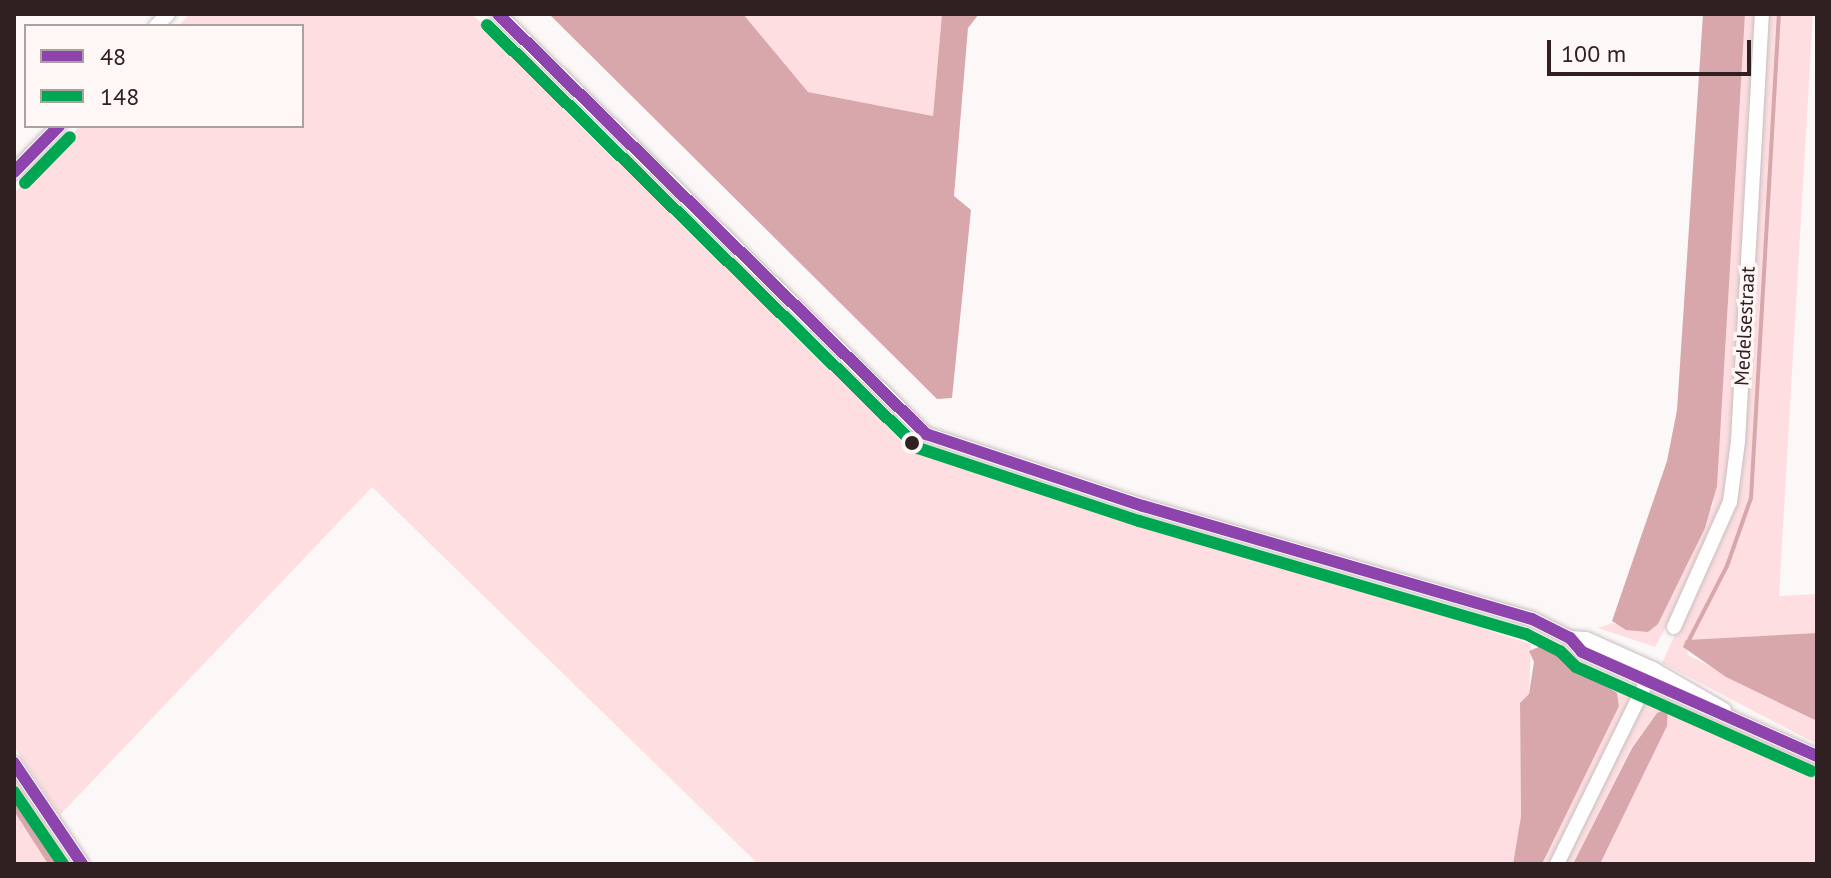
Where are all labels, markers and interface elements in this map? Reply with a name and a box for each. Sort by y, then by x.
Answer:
legend [24,24,304,128]
scale bar [1551,24,1755,74]
text: 100 m [1561,38,1626,69]
text: 48 [100,41,126,72]
text: 148 [100,81,139,112]
street label: Medelsestraat [1730,265,1760,387]
unlabelled marker [904,435,920,451]

